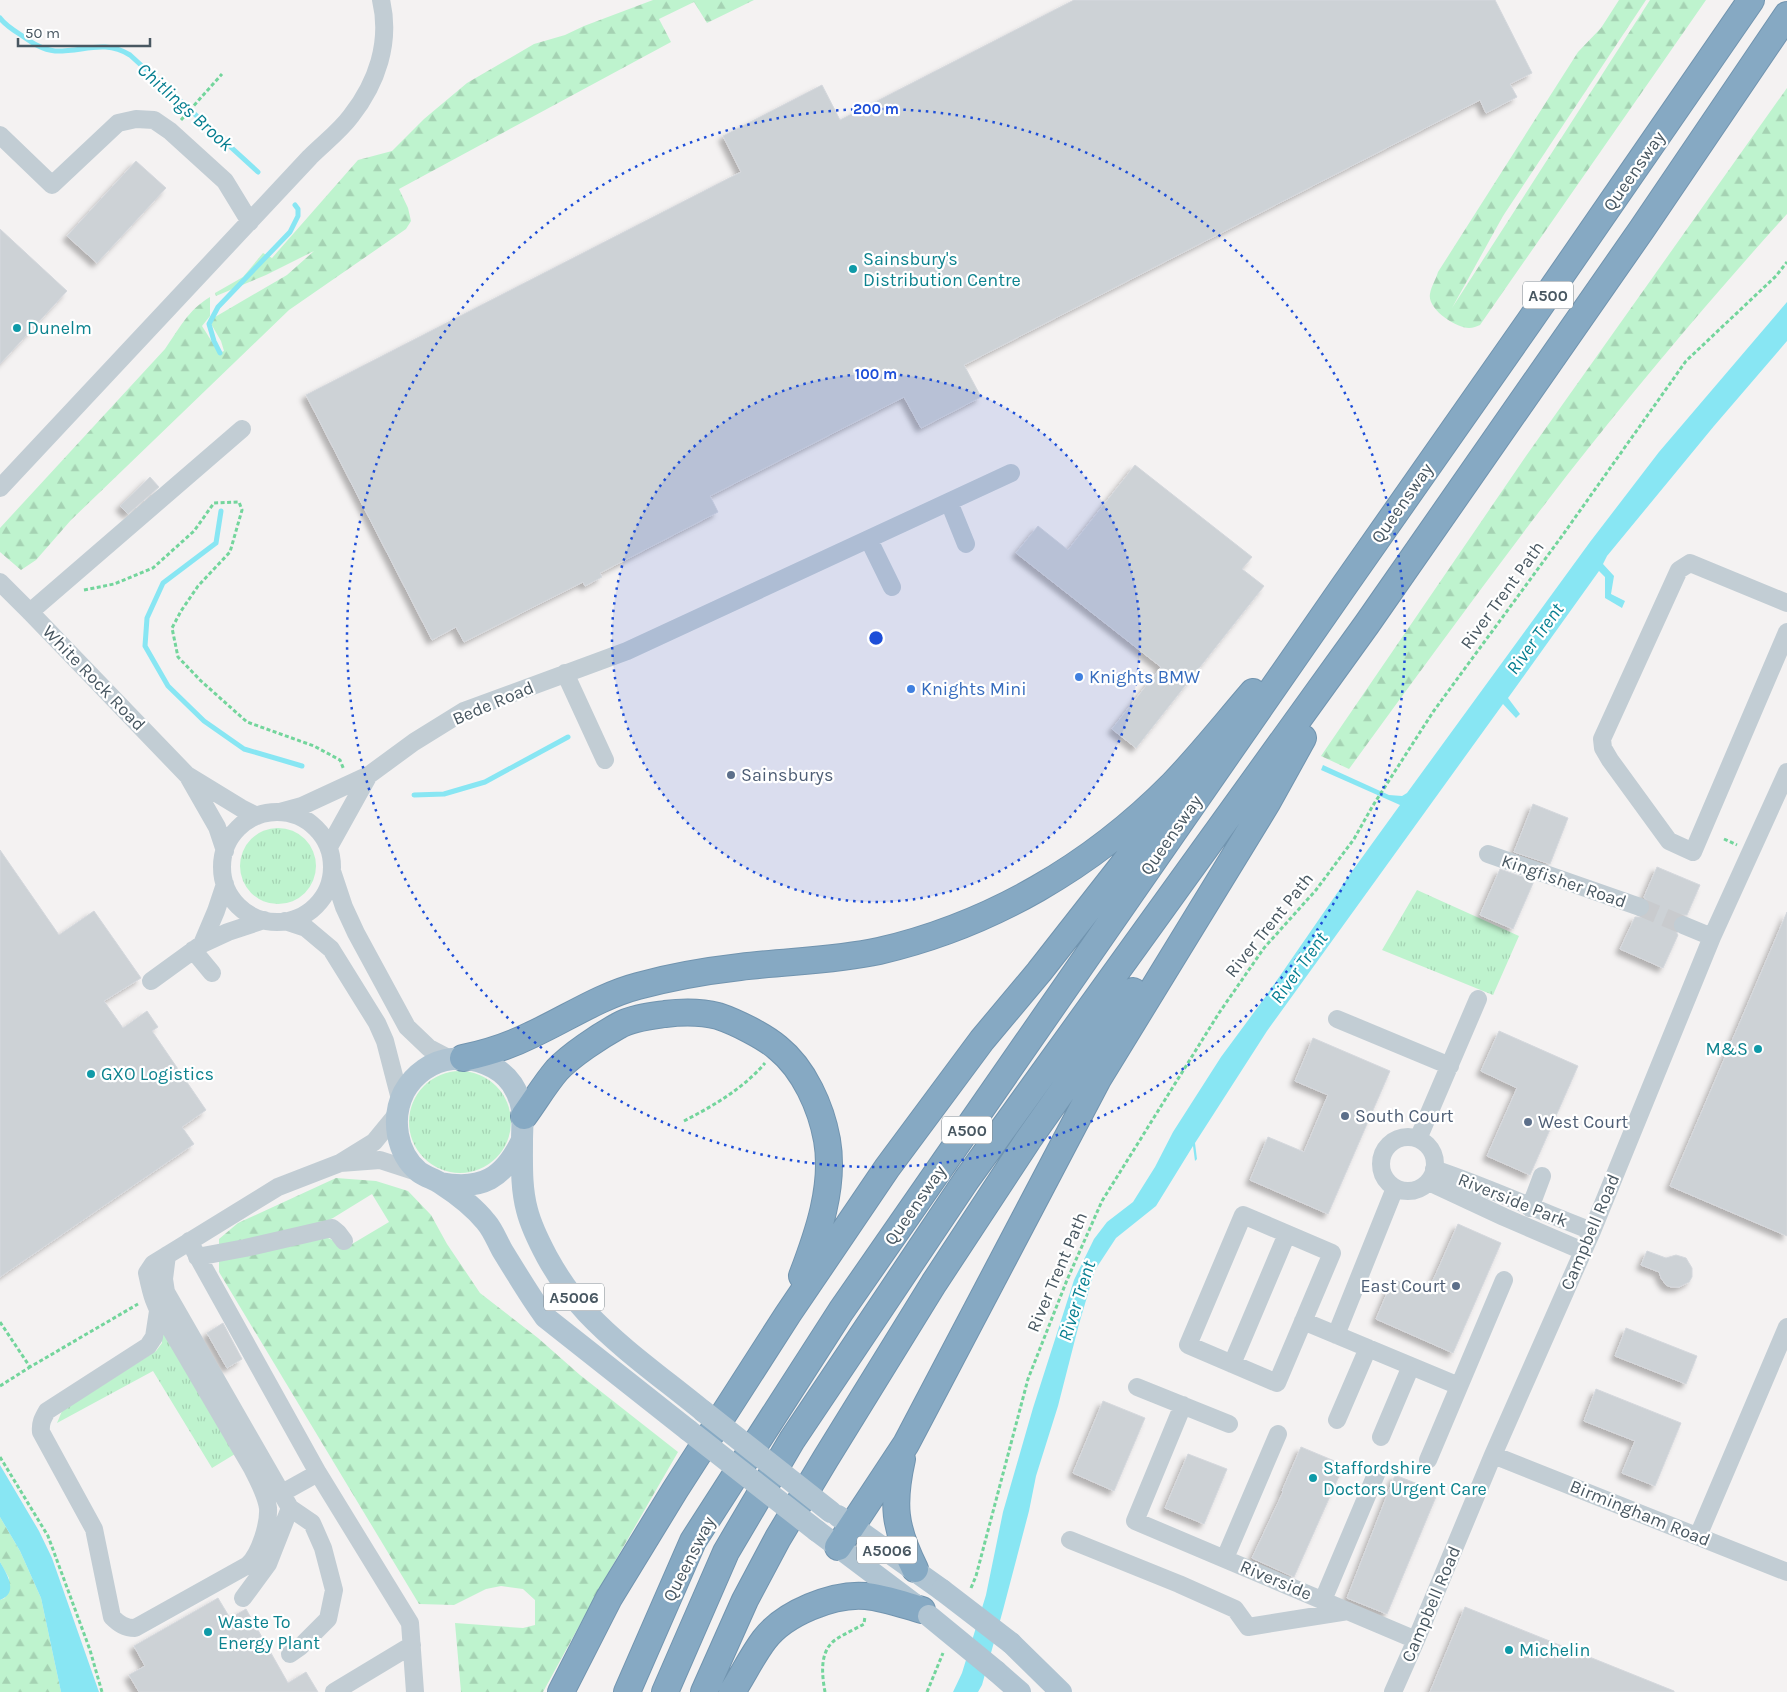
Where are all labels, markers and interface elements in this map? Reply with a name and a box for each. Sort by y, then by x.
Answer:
scale bar [18,15,150,47]
text: 50 m [25,24,60,42]
water label: Chitlings Brook [133,58,237,156]
text: 200 m [853,100,899,118]
street label: Queensway [1598,126,1670,215]
place label: Sainsbury's Distribution Centre [863,248,1021,291]
marker: Sainsbury's Distribution Centre [847,263,859,275]
road number: A500 [1523,282,1573,308]
place label: Dunelm [27,317,92,339]
marker: Dunelm [11,322,23,334]
text: 100 m [855,365,897,383]
street label: Queensway [1366,458,1438,547]
street label: River Trent Path [1456,537,1548,653]
water label: River Trent [1501,599,1569,679]
street label: White Rock Road [38,620,150,736]
centre of rings [867,629,885,647]
place label: Knights BMW [1089,666,1200,688]
marker: Knights BMW [1073,671,1085,683]
street label: Bede Road [449,676,537,730]
place label: Knights Mini [921,678,1027,700]
marker: Knights Mini [905,683,917,695]
place label: Sainsburys [741,764,833,786]
marker: Sainsburys [725,769,737,781]
street label: Queensway [1135,790,1207,879]
street label: Kingfisher Road [1499,849,1629,913]
street label: River Trent Path [1220,868,1318,982]
water label: River Trent [1265,928,1333,1008]
place label: M&S [1705,1038,1748,1060]
marker: M&S [1752,1043,1764,1055]
place label: GXO Logistics [101,1063,214,1085]
marker: GXO Logistics [85,1068,97,1080]
place label: South Court [1355,1105,1454,1127]
marker: South Court [1339,1110,1351,1122]
place label: West Court [1538,1111,1629,1133]
road number: A500 [942,1116,992,1144]
marker: West Court [1522,1116,1534,1128]
street label: Queensway [879,1160,951,1249]
street label: Riverside Park [1455,1168,1571,1232]
street label: Campbell Road [1556,1171,1624,1293]
street label: River Trent Path [1022,1209,1092,1335]
water label: River Trent [1053,1258,1101,1344]
place label: East Court [1360,1275,1446,1297]
marker: East Court [1450,1280,1462,1292]
road number: A5006 [544,1284,604,1310]
place label: Staffordshire Doctors Urgent Care [1323,1457,1487,1500]
marker: Staffordshire Doctors Urgent Care [1307,1472,1319,1484]
street label: Birmingham Road [1567,1475,1713,1551]
street label: Queensway [658,1512,720,1605]
road number: A5006 [857,1536,917,1564]
street label: Campbell Road [1397,1543,1465,1665]
street label: Riverside [1237,1555,1315,1605]
place label: Waste To Energy Plant [218,1611,320,1654]
marker: Waste To Energy Plant [202,1626,214,1638]
place label: Michelin [1519,1639,1590,1661]
marker: Michelin [1503,1644,1515,1656]

